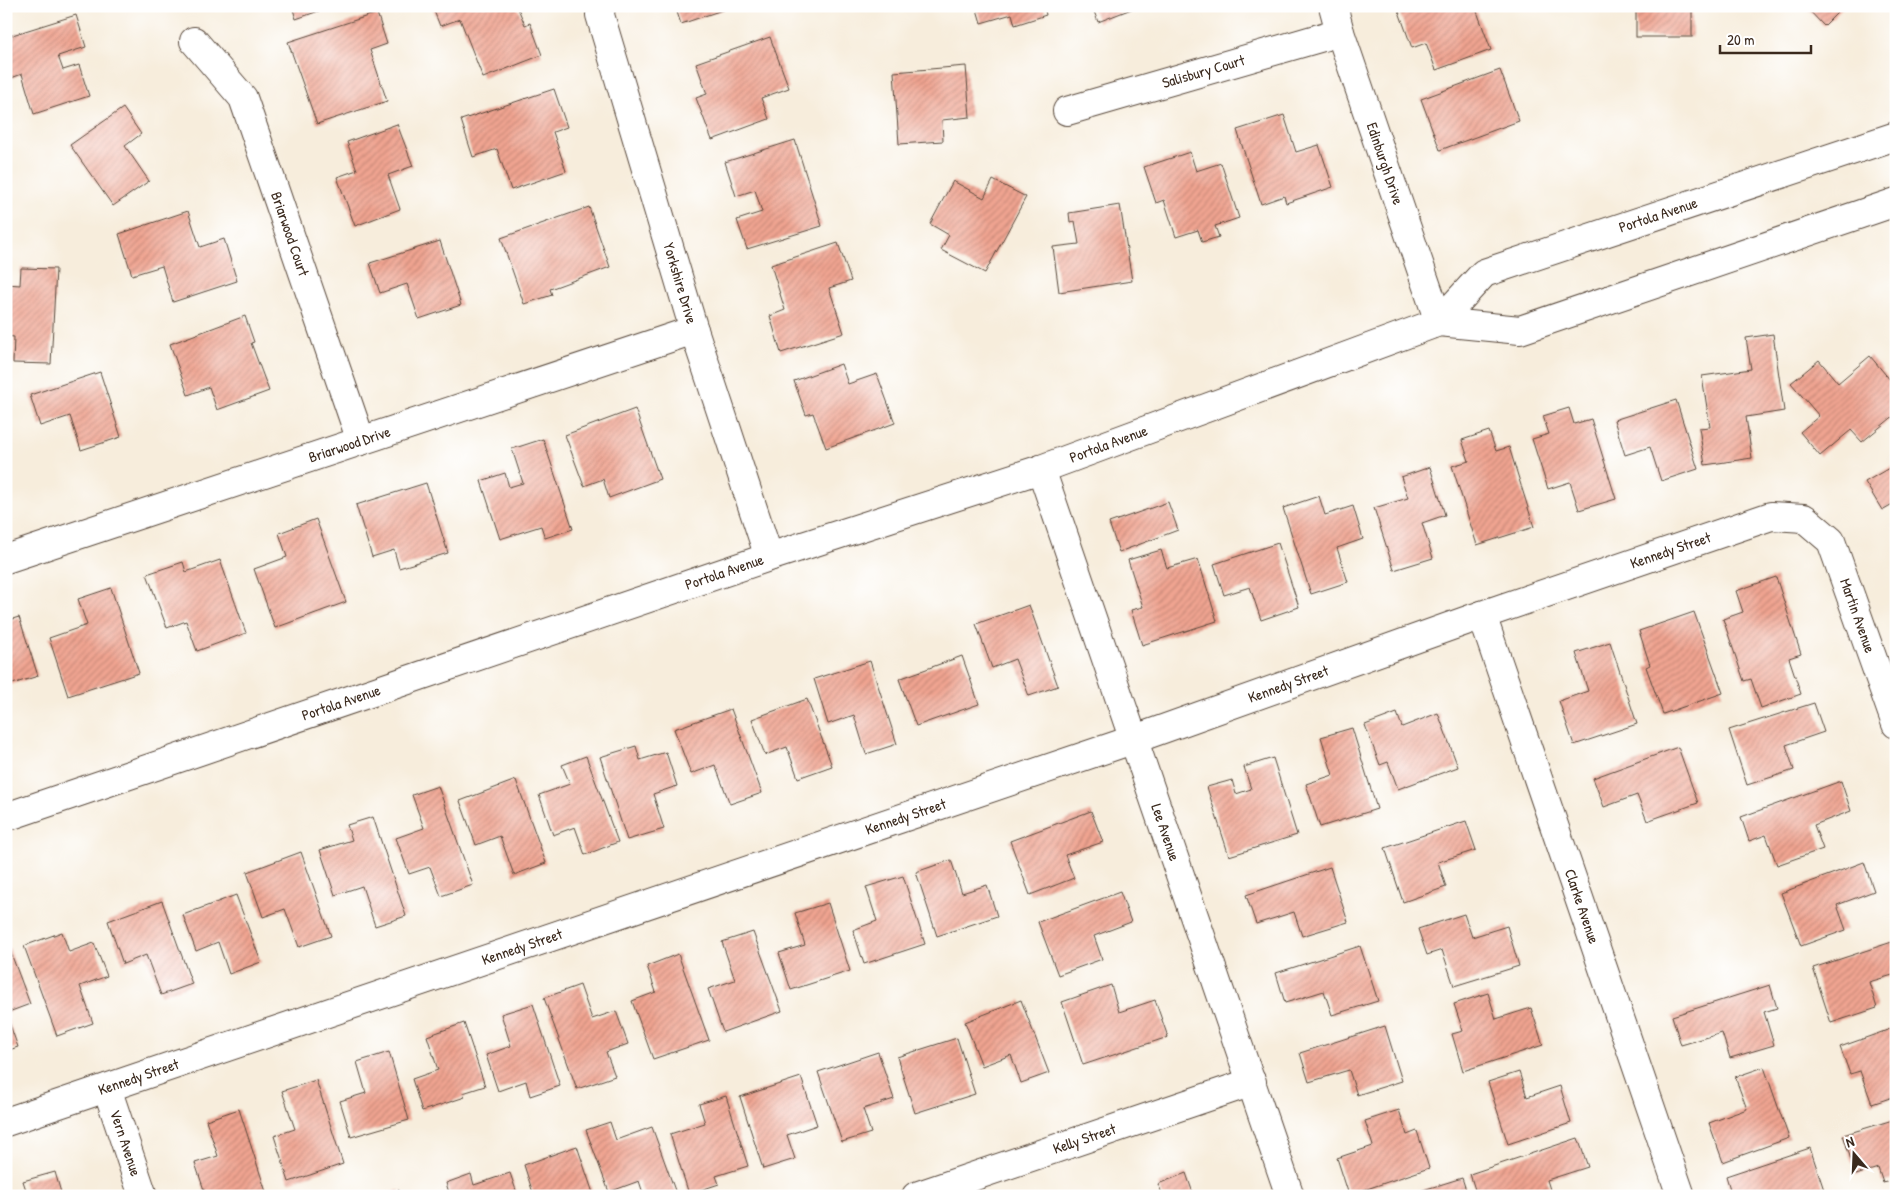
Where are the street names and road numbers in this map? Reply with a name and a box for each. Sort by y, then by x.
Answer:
street label: Salisbury Court [1160,49,1248,93]
street label: Edinburgh Drive [1362,120,1409,207]
street label: Briarwood Court [266,189,315,280]
street label: Portola Avenue [1616,192,1700,237]
street label: Yorkshire Drive [659,240,703,326]
street label: Portola Avenue [1066,420,1150,468]
street label: Briarwood Drive [306,421,393,468]
street label: Kennedy Street [1627,526,1714,573]
street label: Portola Avenue [682,549,766,595]
street label: Martin Avenue [1835,576,1881,656]
street label: Kennedy Street [1245,659,1332,708]
street label: Portola Avenue [299,679,383,725]
street label: Kennedy Street [862,793,949,840]
street label: Lee Avenue [1146,801,1185,864]
street label: Clarke Avenue [1560,866,1605,946]
street label: Kennedy Street [479,923,566,970]
street label: Kennedy Street [95,1053,182,1100]
street label: Vern Avenue [105,1107,147,1179]
street label: Kelly Street [1050,1118,1119,1159]

